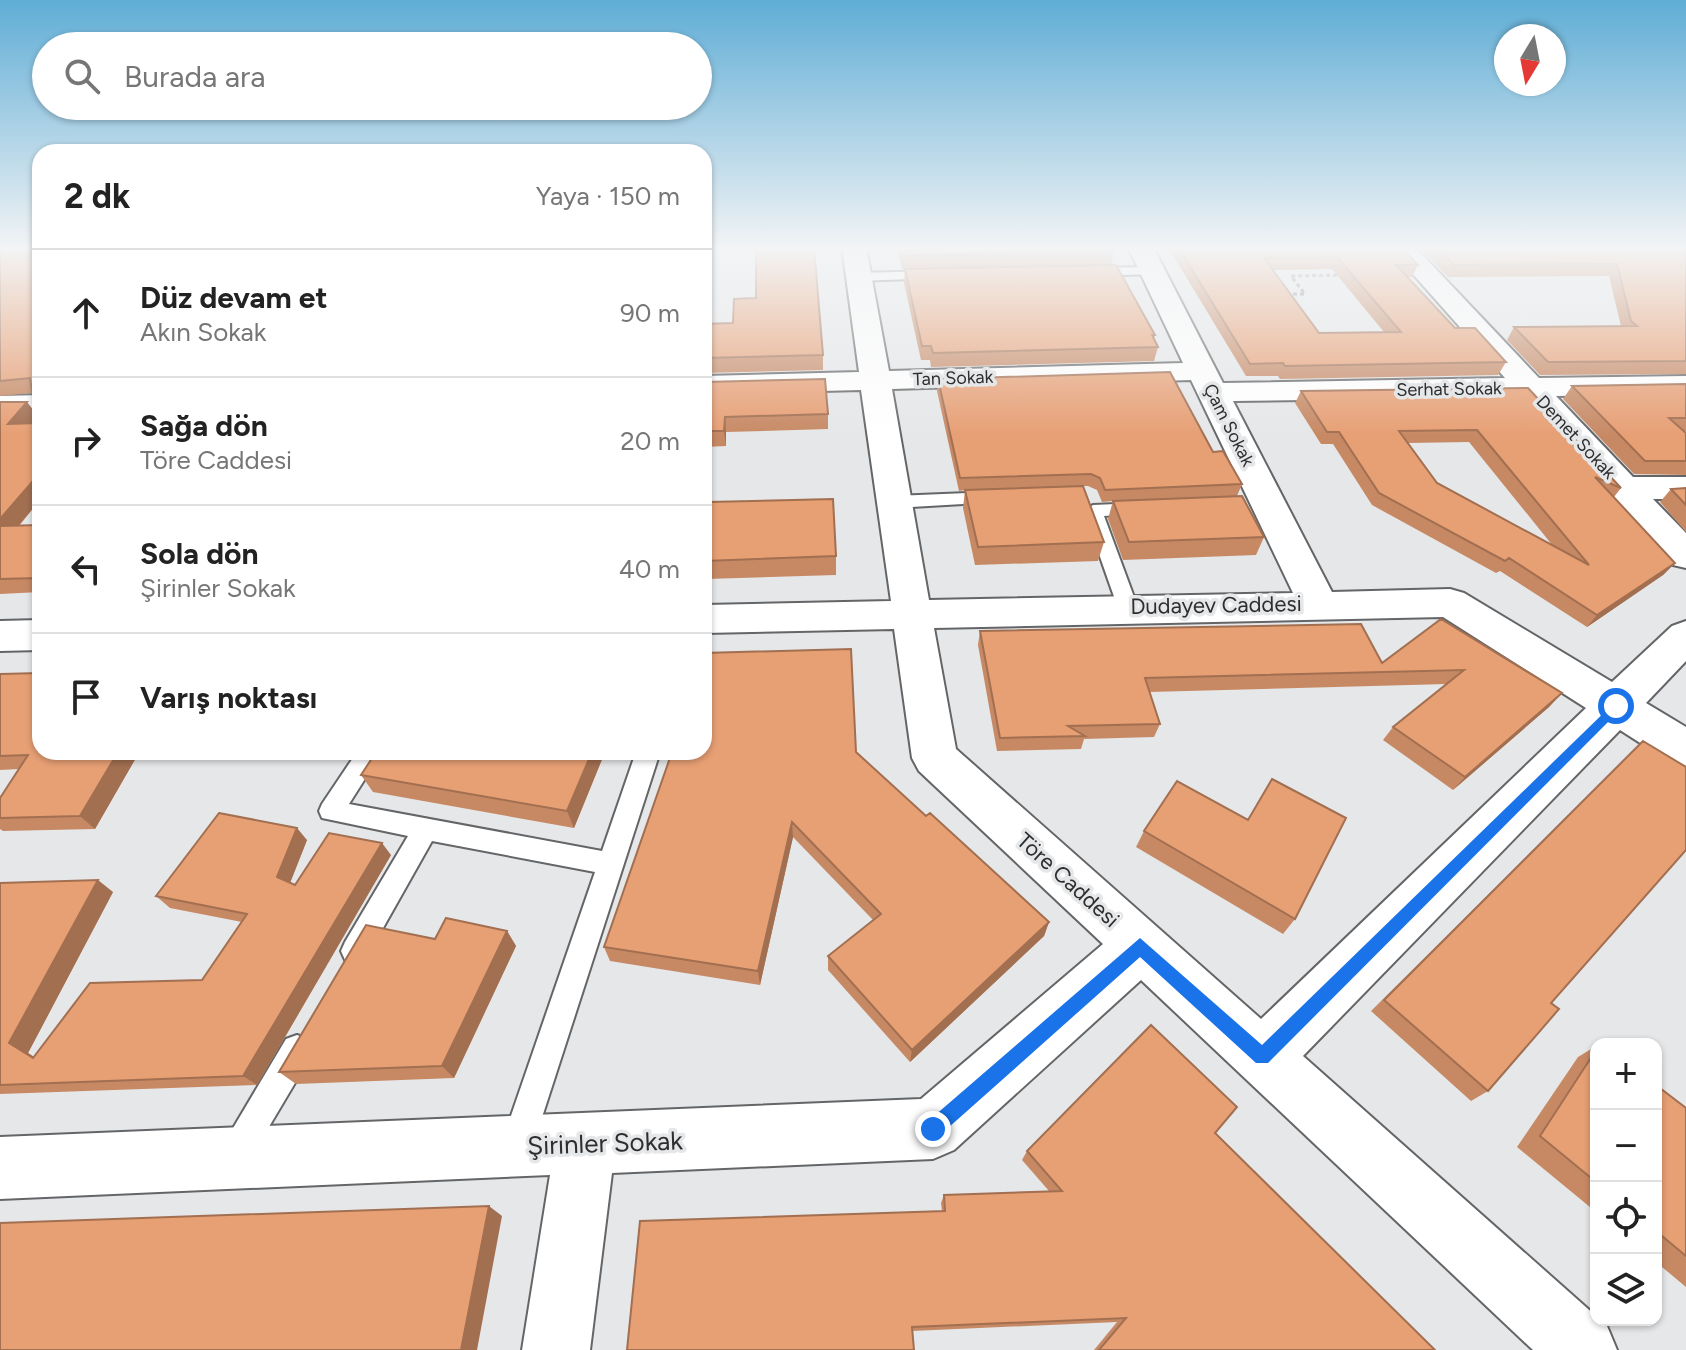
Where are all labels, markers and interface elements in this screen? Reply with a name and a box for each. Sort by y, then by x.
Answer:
north arrow [1494,24,1566,96]
search box [32,32,712,120]
icon: search [60,54,104,98]
text: Burada ara [124,58,266,95]
text: 2 dk [64,176,130,217]
text: Yaya · 150 m [536,180,680,212]
text: Düz devam et [140,279,327,316]
icon: ahead [64,291,108,335]
text: 90 m [620,297,680,329]
text: Akın Sokak [140,316,266,348]
street label: Tan Sokak [912,366,994,390]
street label: Serhat Sokak [1396,377,1502,401]
street label: Çam Sokak [1199,380,1259,470]
street label: Demet Sokak [1532,391,1621,484]
text: Sağa dön [140,407,268,444]
icon: right [64,419,108,463]
text: 20 m [620,425,680,457]
text: Töre Caddesi [140,444,292,476]
text: Sola dön [140,535,258,572]
icon: left [64,547,108,591]
text: 40 m [619,553,680,585]
text: Şirinler Sokak [140,572,296,604]
street label: Dudayev Caddesi [1130,590,1302,620]
icon: arrive [64,675,108,719]
text: Varış noktası [140,679,317,716]
route start [1598,688,1634,724]
street label: Töre Caddesi [1011,827,1125,933]
map controls [1590,1038,1662,1326]
button: + [1590,1038,1662,1110]
button: − [1590,1110,1662,1182]
route end [915,1111,951,1147]
street label: Şirinler Sokak [527,1124,684,1162]
button: locate [1590,1182,1662,1254]
button: layers [1590,1254,1662,1326]

